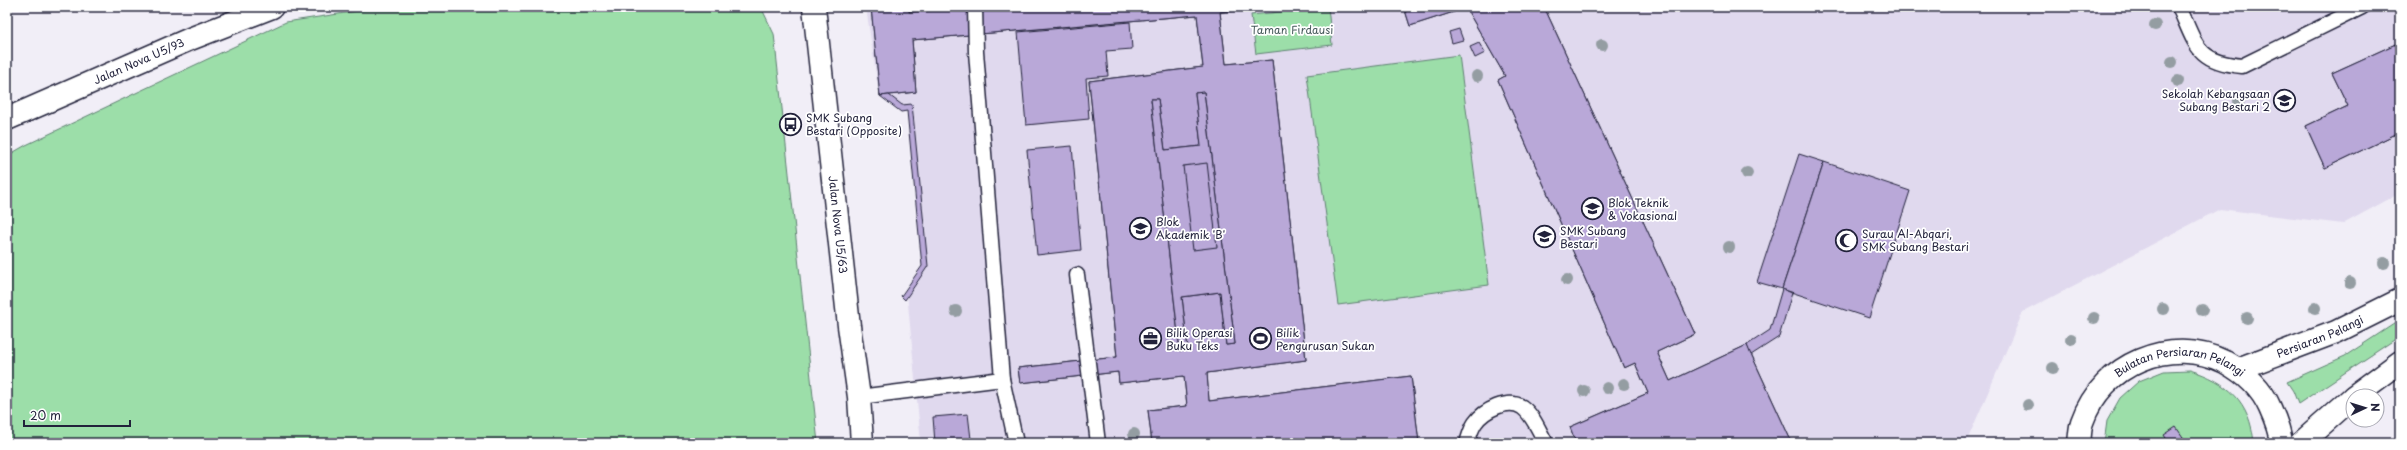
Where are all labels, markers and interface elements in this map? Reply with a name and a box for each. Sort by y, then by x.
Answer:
park label: Taman Firdausi [1251,21,1333,38]
street label: Jalan Nova U5/93 [91,34,187,88]
place label: Sekolah Kebangsaan Subang Bestari 2 [2162,85,2270,115]
school or university icon: Sekolah Kebangsaan Subang Bestari 2 [2272,87,2298,113]
place label: SMK Subang Bestari (Opposite) [806,109,902,139]
bus stop icon: SMK Subang Bestari (Opposite) [778,111,804,137]
street label: Jalan Nova U5/63 [825,175,852,274]
place label: Blok Teknik & Vokasional [1608,194,1677,224]
school or university icon: Blok Teknik & Vokasional [1579,196,1605,222]
place label: Blok Akademik 'B' [1156,213,1225,243]
school or university icon: Blok Akademik 'B' [1127,215,1153,241]
place label: SMK Subang Bestari [1560,222,1626,252]
school or university icon: SMK Subang Bestari [1531,224,1557,250]
place label: Surau Al-Abqari, SMK Subang Bestari [1862,225,1969,255]
mosque icon: Surau Al-Abqari, SMK Subang Bestari [1833,227,1859,253]
street label: Persiaran Pelangi [2274,311,2366,362]
place label: Bilik Operasi Buku Teks [1166,324,1233,354]
place label: Bilik Pengurusan Sukan [1276,324,1375,354]
office icon: Bilik Operasi Buku Teks [1138,326,1164,352]
sports icon: Bilik Pengurusan Sukan [1248,326,1274,352]
text: Bulatan Persiaran Pelangi [2110,343,2249,381]
street label: Bulatan Persiaran Pelangi [2111,370,2249,384]
north arrow [2345,388,2385,428]
scale bar [24,402,130,428]
text: N [2367,402,2384,412]
text: 20 m [30,406,61,424]

